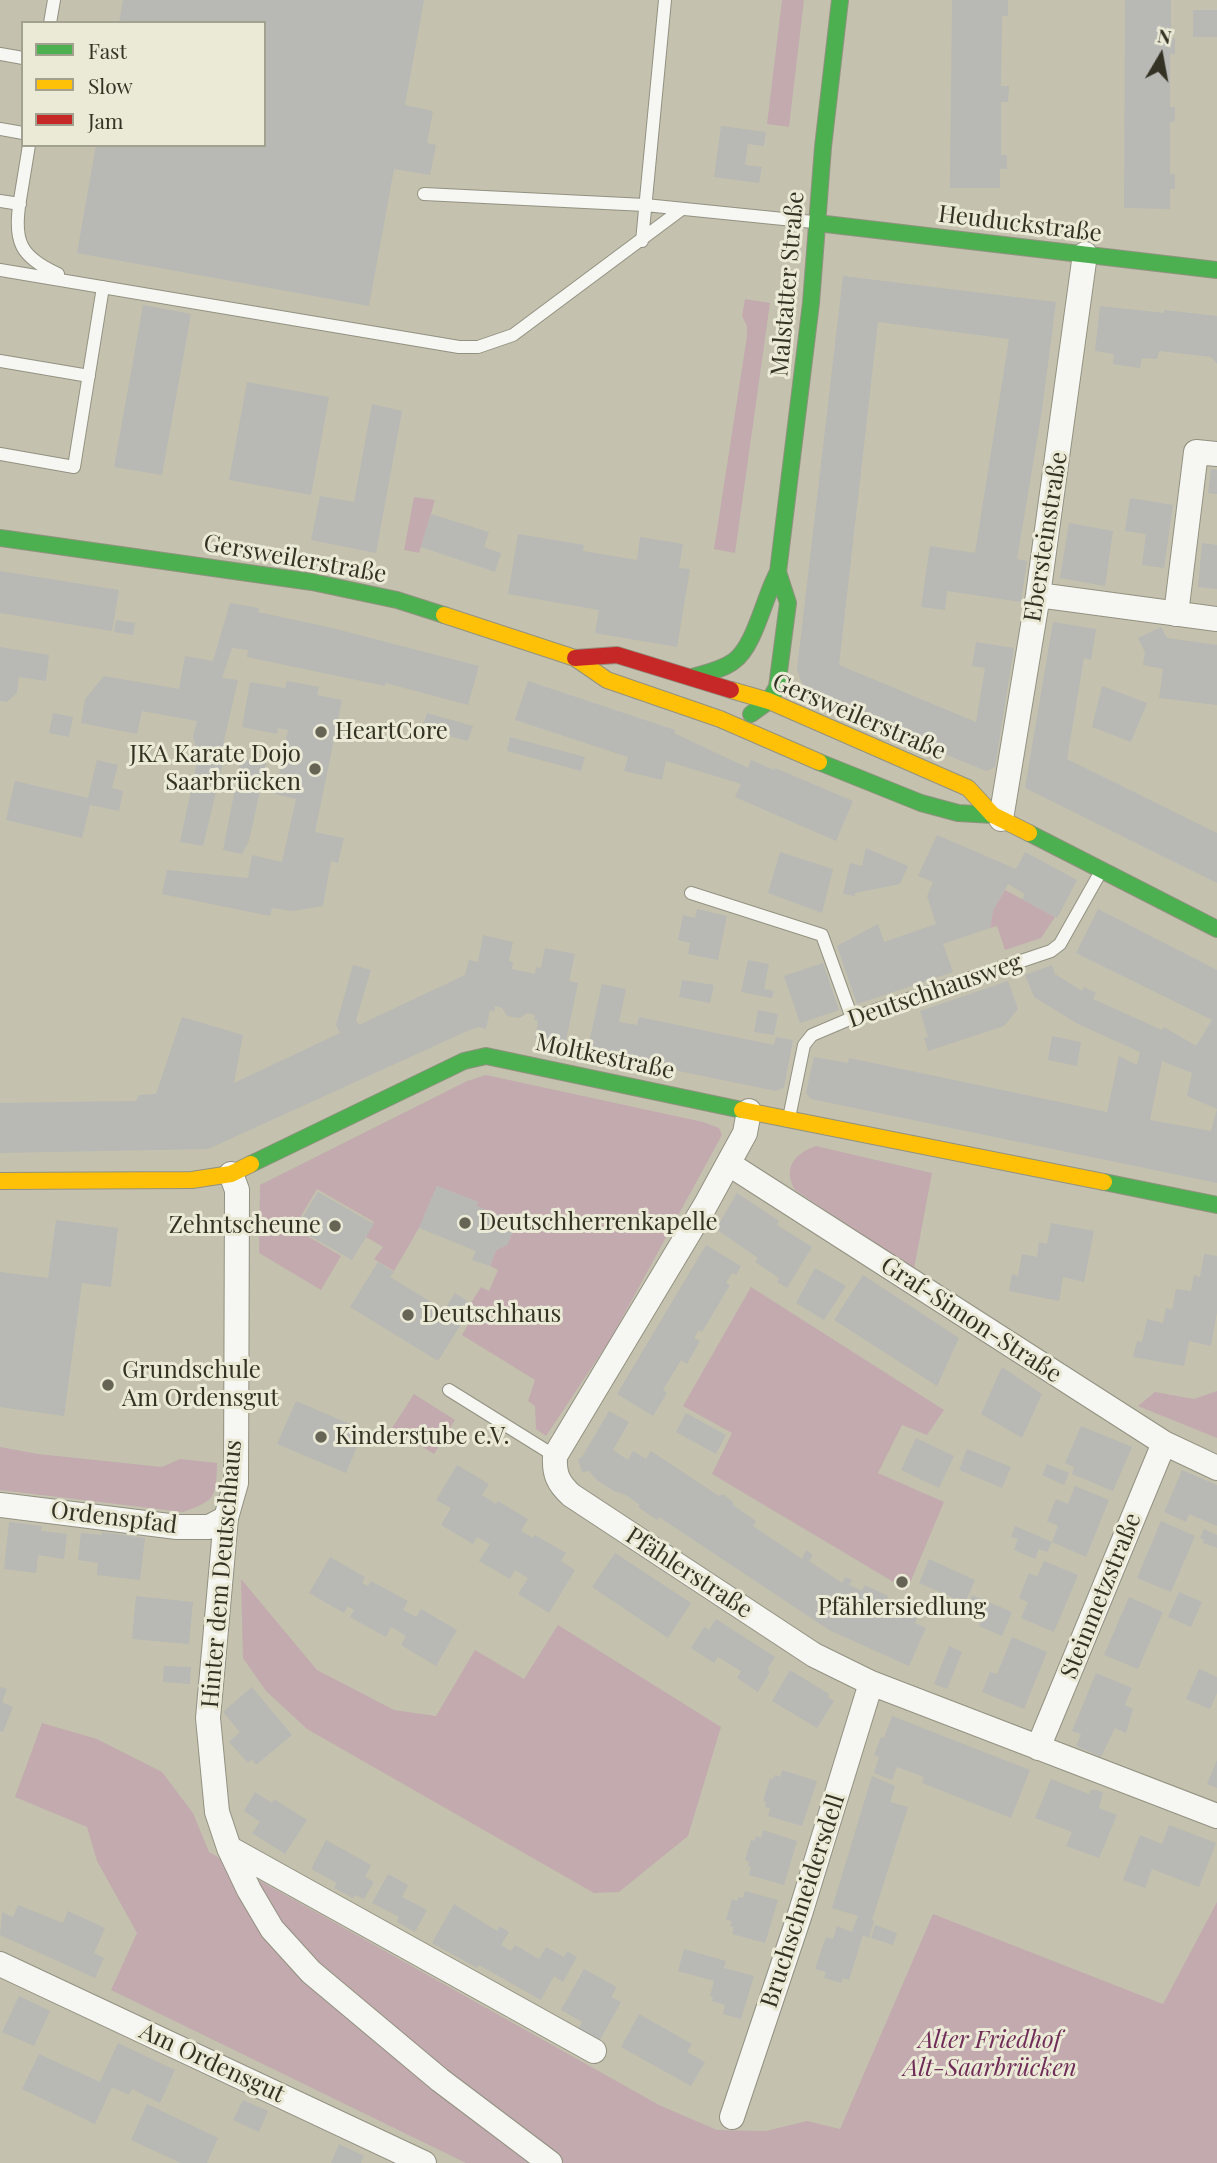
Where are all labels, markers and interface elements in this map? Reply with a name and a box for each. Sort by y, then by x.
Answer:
legend [21,21,266,147]
north arrow [1126,21,1196,91]
text: N [1156,21,1174,49]
text: Fast [88,36,127,64]
text: Slow [88,71,133,99]
text: Jam [88,106,124,134]
street label: Malstatter Straße [766,190,810,378]
street label: Heuduckstraße [937,200,1103,248]
street label: Ebersteinstraße [1018,450,1074,624]
street label: Gersweilerstraße [201,529,389,589]
street label: Gersweilerstraße [768,668,950,766]
place label: HeartCore [335,718,448,746]
marker: HeartCore [313,724,329,740]
place label: JKA Karate Dojo Saarbrücken [129,741,301,797]
marker: JKA Karate Dojo Saarbrücken [307,761,323,777]
street label: Deutschhausweg [844,948,1026,1034]
street label: Moltkestraße [533,1028,677,1086]
place label: Deutschherrenkapelle [479,1209,718,1237]
place label: Zehntscheune [169,1212,321,1240]
marker: Deutschherrenkapelle [457,1215,473,1231]
marker: Zehntscheune [327,1218,343,1234]
street label: Graf-Simon-Straße [875,1251,1067,1389]
place label: Deutschhaus [422,1301,561,1329]
marker: Deutschhaus [400,1307,416,1323]
place label: Grundschule Am Ordensgut [122,1357,279,1413]
marker: Grundschule Am Ordensgut [100,1377,116,1393]
place label: Kinderstube e.V. [335,1423,509,1451]
marker: Kinderstube e.V. [313,1429,329,1445]
street label: Hinter dem Deutschhaus [196,1439,248,1709]
street label: Ordenspfad [49,1496,179,1540]
street label: Steinmetzstraße [1055,1509,1147,1683]
street label: Pfählerstraße [620,1521,758,1625]
marker: Pfählersiedlung [894,1574,910,1590]
place label: Pfählersiedlung [818,1594,986,1622]
street label: Bruchschneidersdell [755,1791,851,2011]
street label: Am Ordensgut [135,2017,289,2109]
park label: Alter Friedhof Alt-Saarbrücken [903,2027,1077,2083]

